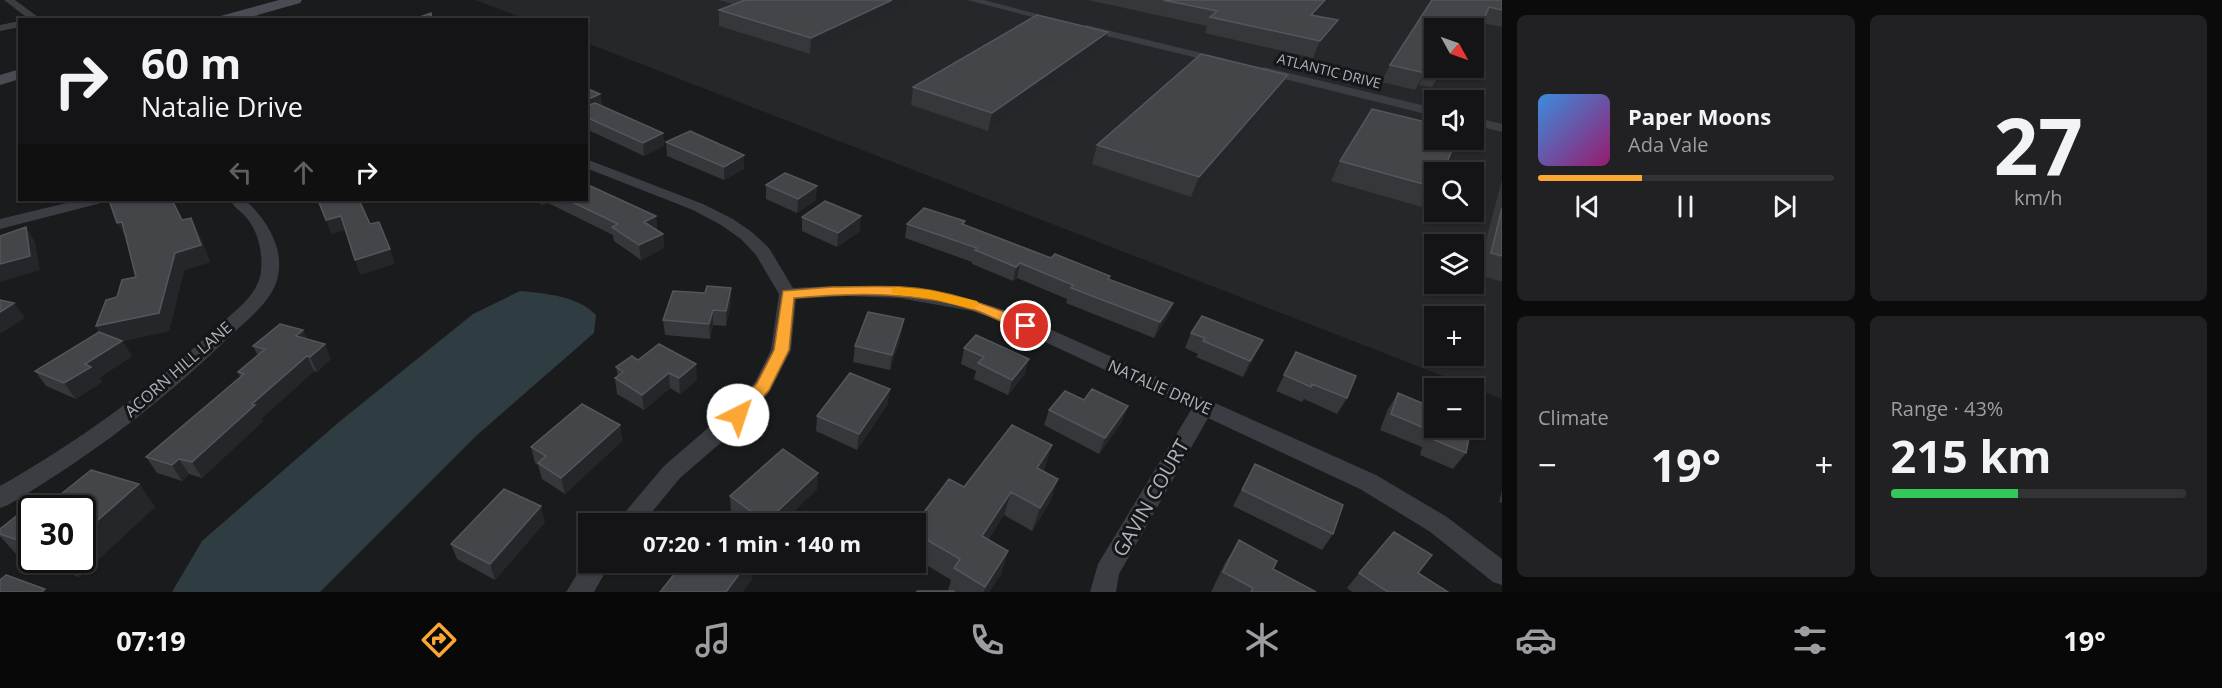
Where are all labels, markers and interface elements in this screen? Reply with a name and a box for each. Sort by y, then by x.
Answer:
north arrow [1424,18,1484,78]
map controls [1424,18,1484,438]
text: 60 m [141,34,241,91]
icon: right [42,42,120,120]
street label: ATLANTIC DRIVE [1275,48,1383,93]
text: Natalie Drive [141,88,303,125]
button: sound [1424,90,1484,150]
text: 27 [1994,92,2083,198]
text: Paper Moons [1628,101,1771,131]
text: Ada Vale [1628,131,1709,158]
icon: left [224,156,257,189]
icon: ahead [287,156,320,189]
icon: right [350,156,383,189]
button: search [1424,162,1484,222]
text: km/h [2014,184,2063,211]
icon: previous [1571,190,1604,223]
icon: pause [1669,190,1702,223]
icon: next [1768,190,1801,223]
button: layers [1424,234,1484,294]
pin [1000,300,1051,351]
button: + [1424,306,1484,366]
icon: arrive [1009,309,1042,342]
street label: ACORN HILL LANE [120,316,236,422]
street label: NATALIE DRIVE [1105,354,1215,420]
button: − [1424,378,1484,438]
position arrow [706,383,770,447]
text: Range · 43% [1891,395,2003,422]
text: Climate [1538,404,1609,431]
text: 215 km [1891,425,2051,486]
street label: GAVIN COURT [1106,434,1195,561]
text: 19° [1650,434,1721,495]
text: − [1538,442,1557,487]
text: + [1815,442,1833,487]
speed limit sign: 30 [18,495,96,573]
text: 07:20 · 1 min · 140 m [643,528,861,558]
icon: directions [418,619,460,661]
icon: music [692,619,734,661]
icon: phone [966,619,1008,661]
icon: climate [1241,619,1283,661]
icon: car [1515,619,1557,661]
icon: filters [1789,619,1831,661]
text: 07:19 [116,622,186,659]
text: 19° [2063,622,2106,659]

